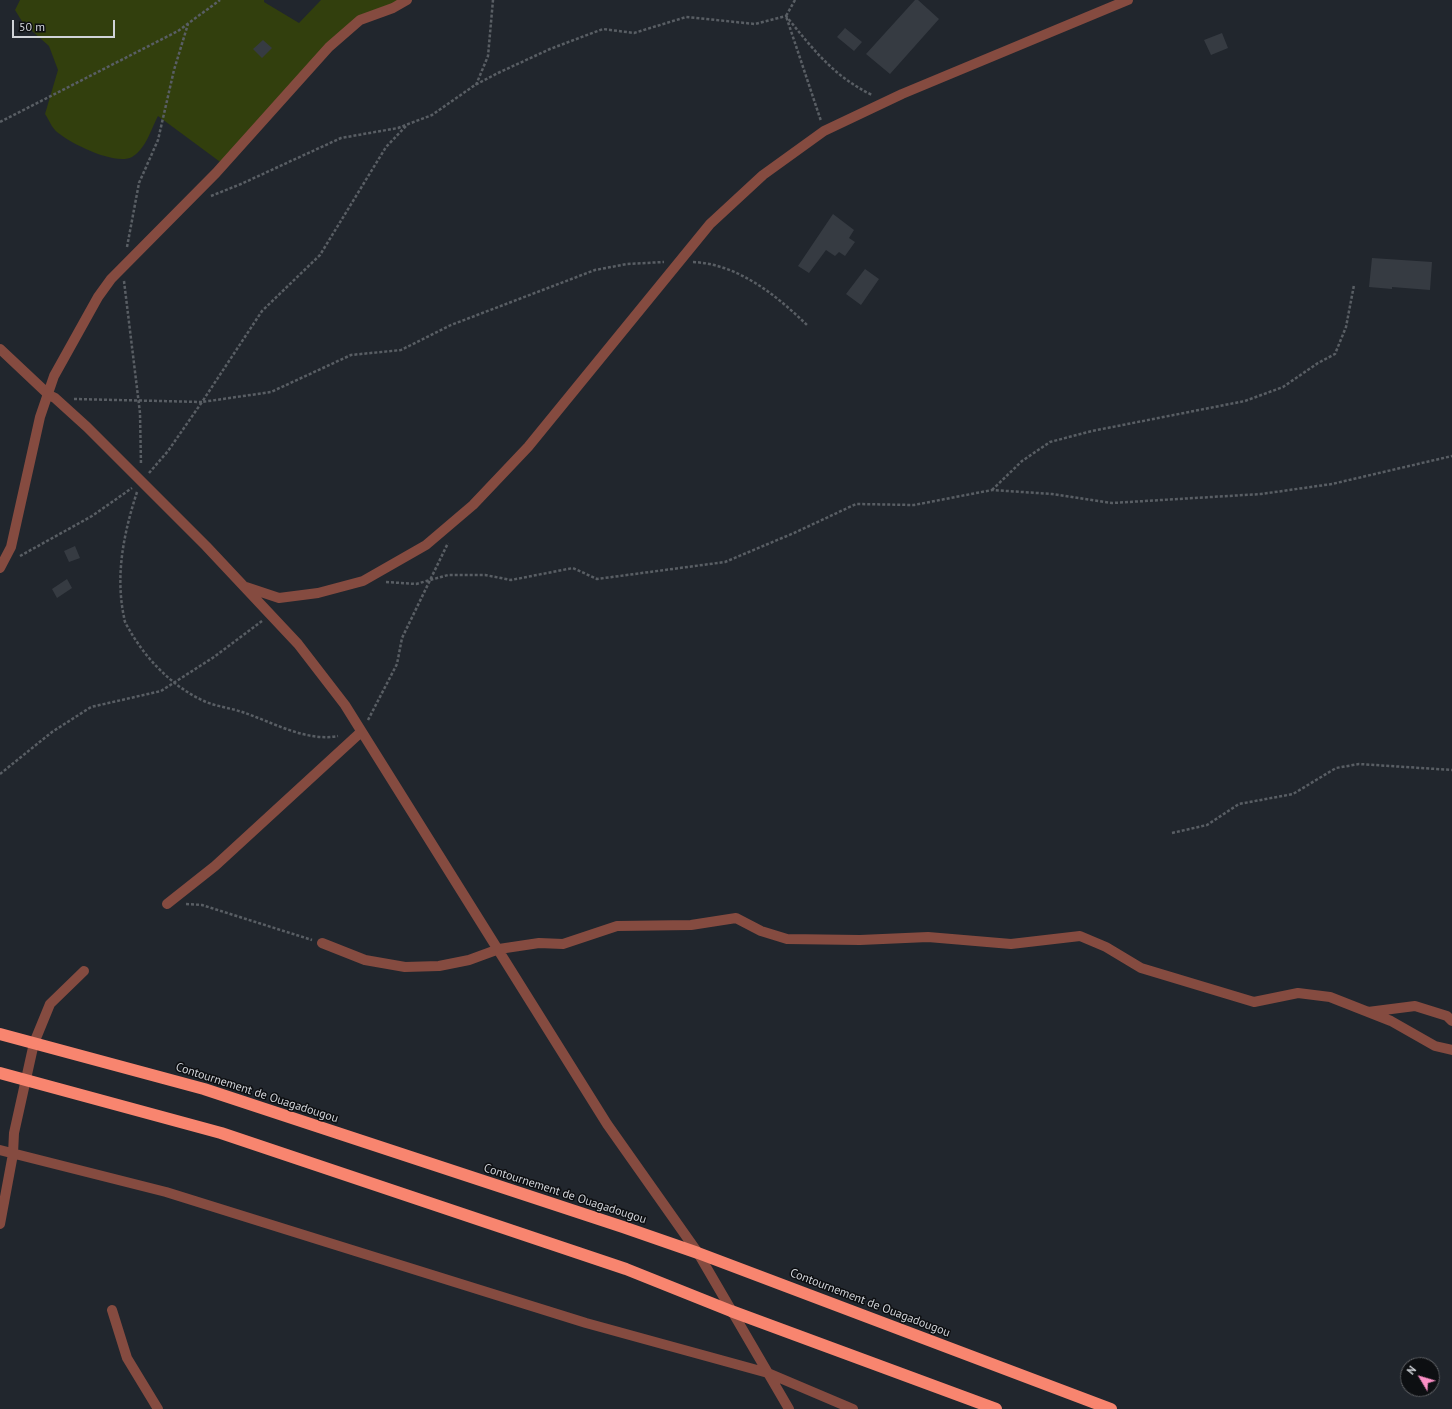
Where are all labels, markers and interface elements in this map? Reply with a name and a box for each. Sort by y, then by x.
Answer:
scale bar [14,12,117,38]
text: 50 m [19,19,45,34]
street label: Contournement de Ouagadougou [174,1060,340,1126]
street label: Contournement de Ouagadougou [482,1161,648,1227]
street label: Contournement de Ouagadougou [788,1266,952,1340]
north arrow [1400,1357,1440,1397]
text: N [1404,1363,1419,1377]

